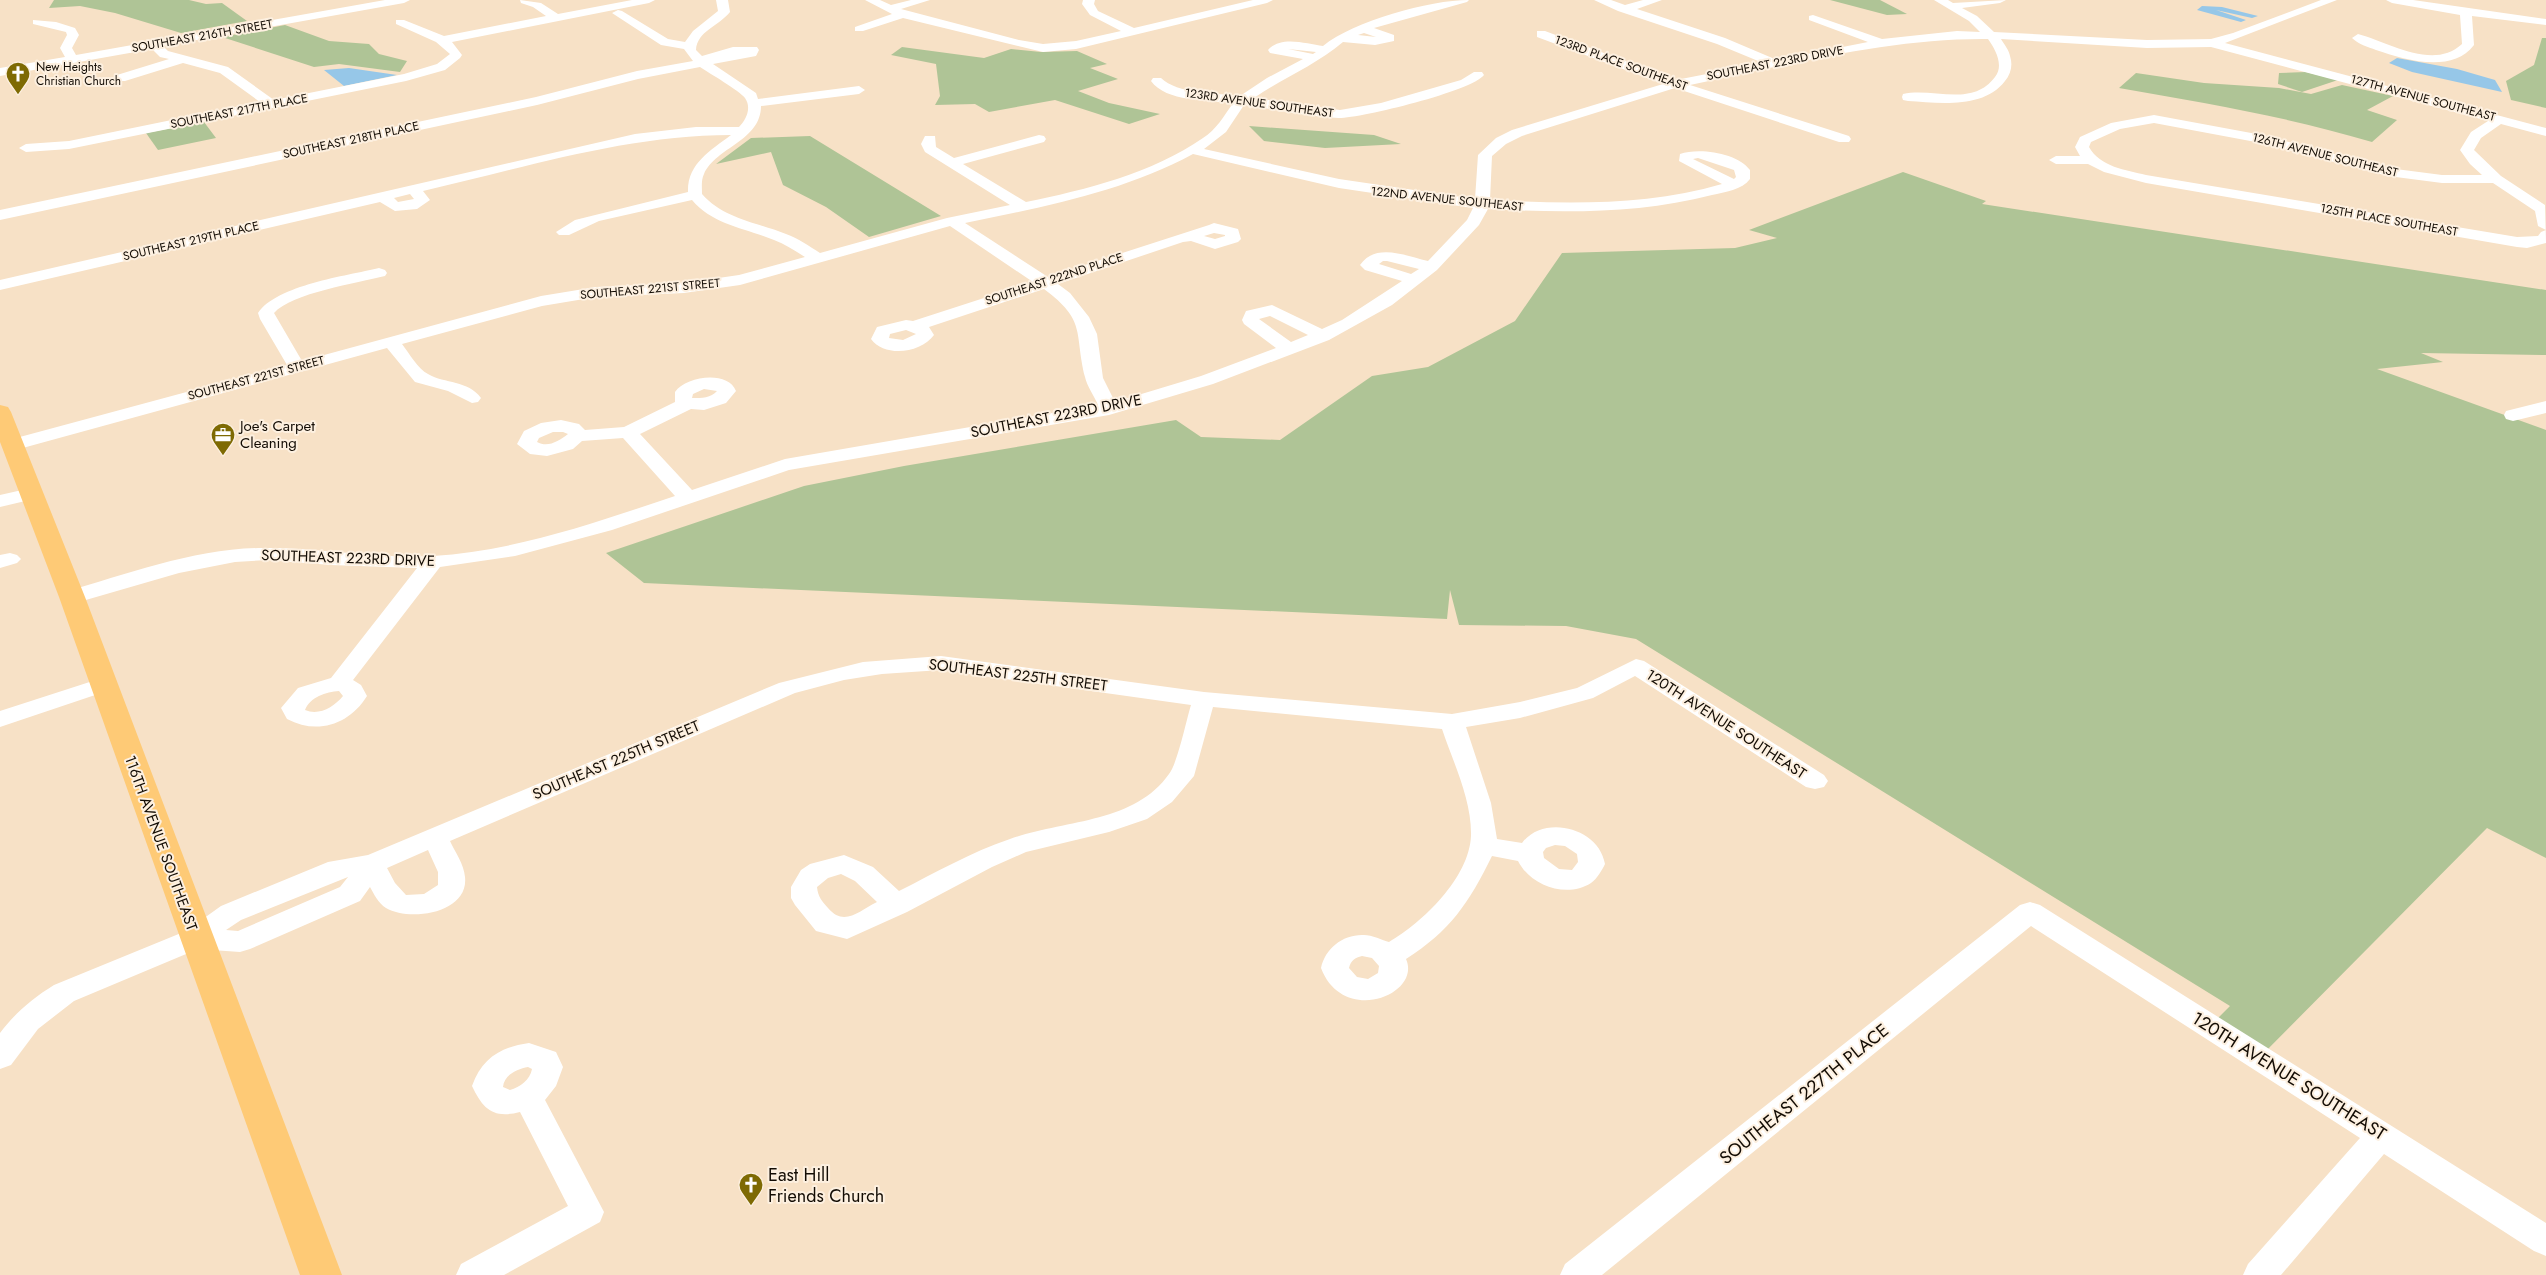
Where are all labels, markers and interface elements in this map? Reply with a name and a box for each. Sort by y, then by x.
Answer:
street label: SOUTHEAST 216TH STREET [130,15,274,57]
street label: 123RD PLACE SOUTHEAST [1552,31,1690,96]
street label: SOUTHEAST 223RD DRIVE [1705,41,1845,85]
place label: New Heights Christian Church [36,58,121,90]
church icon: New Heights Christian Church [5,61,31,95]
street label: 127TH AVENUE SOUTHEAST [2348,70,2498,126]
street label: 123RD AVENUE SOUTHEAST [1184,84,1335,122]
street label: SOUTHEAST 217TH PLACE [169,89,309,133]
street label: SOUTHEAST 218TH PLACE [281,117,421,163]
street label: 126TH AVENUE SOUTHEAST [2250,128,2400,182]
street label: 122ND AVENUE SOUTHEAST [1370,182,1524,216]
street label: 125TH PLACE SOUTHEAST [2319,199,2460,241]
street label: SOUTHEAST 219TH PLACE [121,217,261,265]
street label: SOUTHEAST 222ND PLACE [983,248,1125,310]
street label: SOUTHEAST 221ST STREET [579,274,721,304]
street label: SOUTHEAST 221ST STREET [186,351,327,405]
street label: SOUTHEAST 223RD DRIVE [969,389,1143,443]
place label: Joe's Carpet Cleaning [238,415,315,454]
office icon: Joe's Carpet Cleaning [210,422,236,456]
street label: SOUTHEAST 223RD DRIVE [261,544,435,572]
street label: SOUTHEAST 225TH STREET [927,653,1109,697]
street label: 120TH AVENUE SOUTHEAST [1641,664,1811,784]
street label: SOUTHEAST 225TH STREET [529,715,703,805]
street label: 116TH AVENUE SOUTHEAST [119,752,203,934]
street label: 120TH AVENUE SOUTHEAST [2187,1005,2392,1147]
street label: SOUTHEAST 227TH PLACE [1714,1017,1894,1171]
place label: East Hill Friends Church [768,1162,884,1209]
church icon: East Hill Friends Church [738,1172,764,1206]

